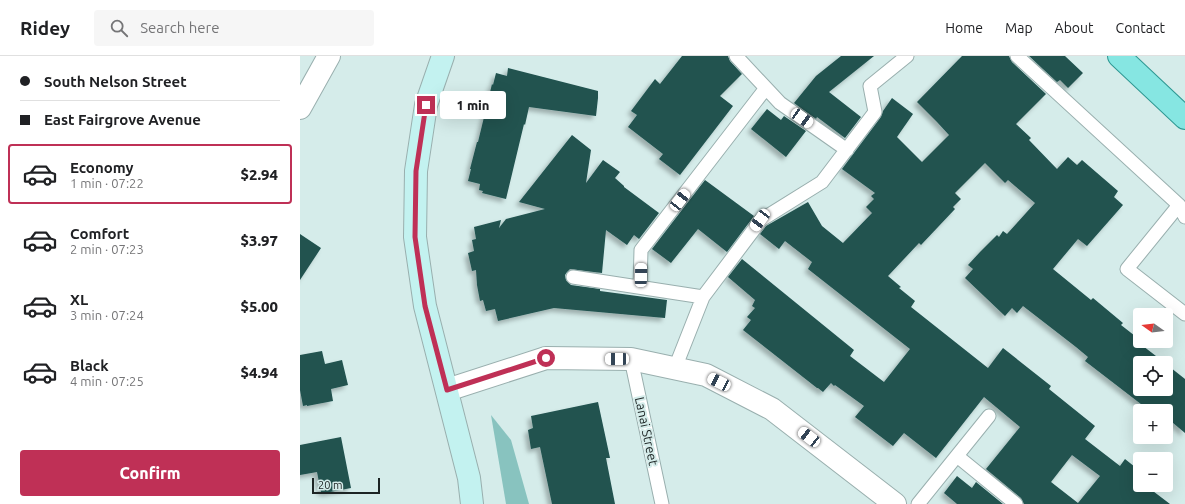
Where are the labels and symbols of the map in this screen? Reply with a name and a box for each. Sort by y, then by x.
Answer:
callout: 1 min [440,91,506,119]
route end [417,96,435,114]
car [789,106,815,130]
car [668,187,692,213]
car [748,207,772,233]
car [635,263,647,287]
north arrow [1133,308,1173,348]
route start [537,349,555,367]
car [605,353,629,365]
car [706,371,732,393]
street label: Lanai Street [633,395,661,467]
car [796,425,822,449]
scale bar [312,476,380,495]

